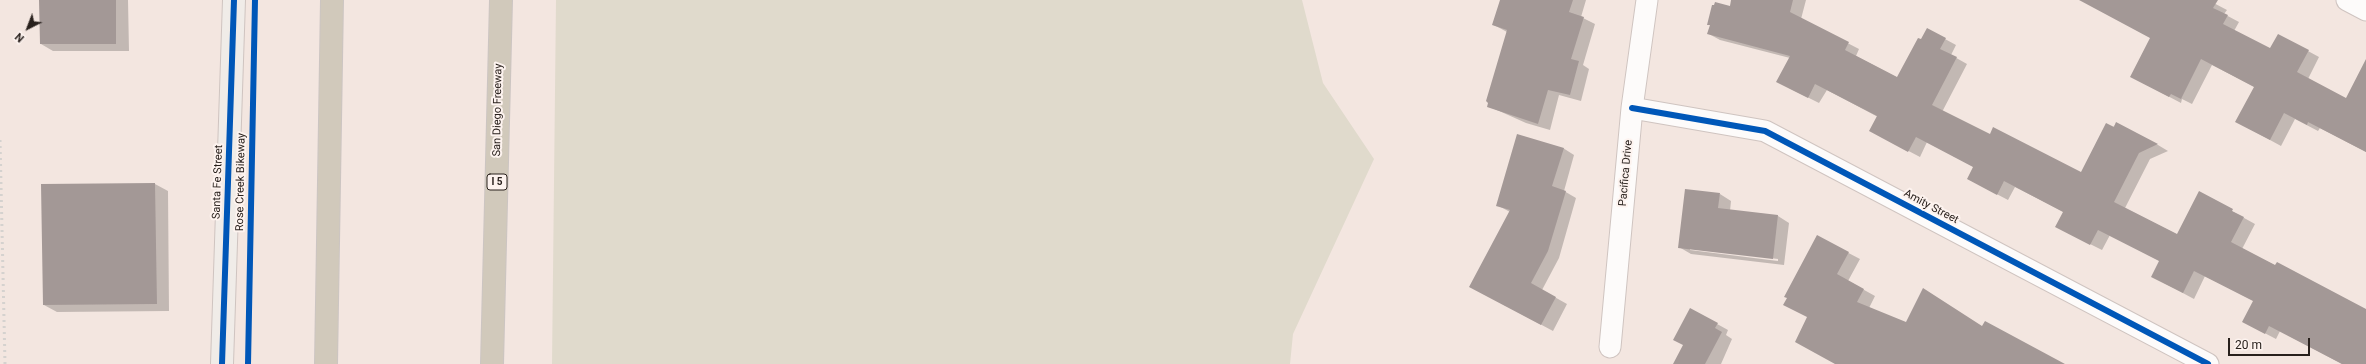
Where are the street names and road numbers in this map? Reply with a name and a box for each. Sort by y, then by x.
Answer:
street label: San Diego Freeway [491,63,505,157]
street label: Rose Creek Bikeway [234,133,248,231]
street label: Pacifica Drive [1617,139,1635,207]
street label: Santa Fe Street [210,145,226,219]
road number: I 5 [487,174,507,190]
street label: Amity Street [1901,187,1961,227]

